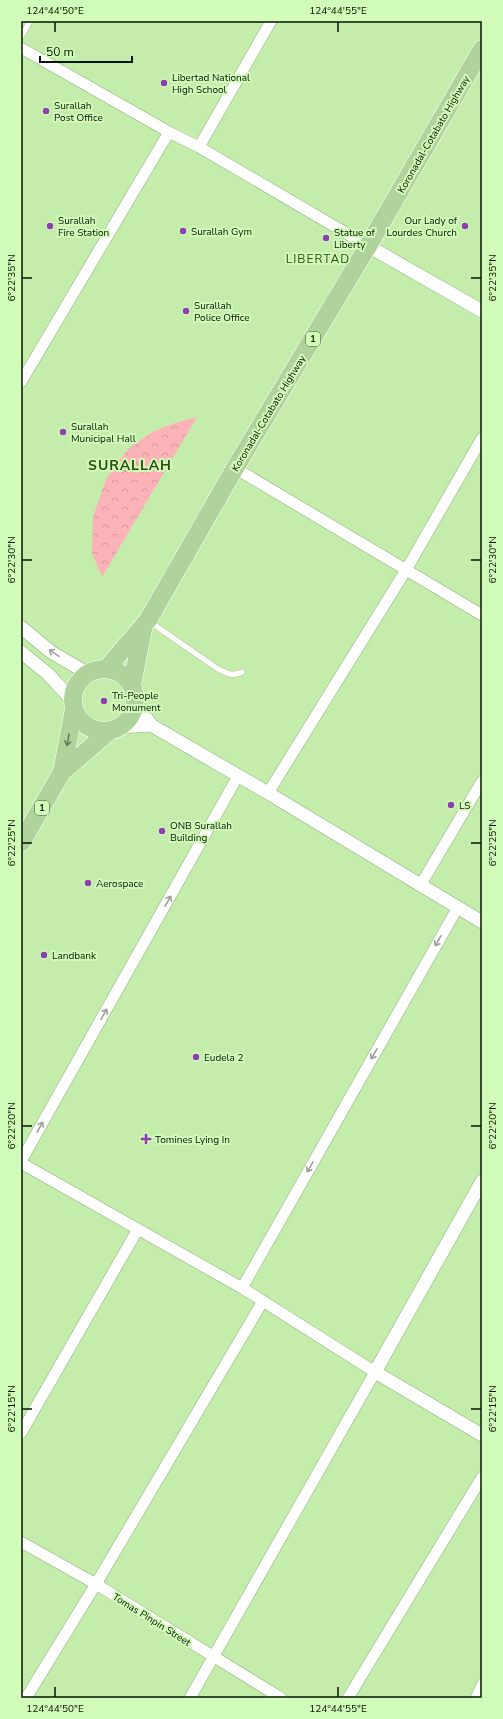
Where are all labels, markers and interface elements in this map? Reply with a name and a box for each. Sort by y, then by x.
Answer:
text: 124°44'50"E [26,4,84,18]
text: 124°44'55"E [309,4,367,18]
scale bar [40,38,132,64]
text: 50 m [46,44,74,60]
place label: Libertad National High School [172,71,250,97]
street label: Koronadal-Cotabato Highway [394,72,474,196]
marker: Libertad National High School [159,78,169,88]
place label: Surallah Post Office [54,99,103,125]
marker: Surallah Post Office [41,106,51,116]
place label: Surallah Fire Station [58,214,109,240]
place label: Our Lady of Lourdes Church [387,214,458,240]
marker: Surallah Fire Station [45,221,55,231]
marker: Our Lady of Lourdes Church [460,221,470,231]
place label: Surallah Gym [191,225,252,239]
marker: Surallah Gym [178,226,188,236]
place label: Statue of Liberty [334,226,375,252]
marker: Statue of Liberty [321,233,331,243]
district label: LIBERTAD [286,251,350,267]
text: 6°22'35"N [5,254,19,302]
text: 6°22'35"N [486,254,500,302]
place label: Surallah Police Office [194,299,250,325]
marker: Surallah Police Office [181,306,191,316]
road number: 1 [306,332,320,346]
street label: Koronadal-Cotabato Highway [228,352,310,474]
place label: Surallah Municipal Hall [71,420,136,446]
marker: Surallah Municipal Hall [58,427,68,437]
district label: SURALLAH [88,456,172,475]
text: 6°22'30"N [5,536,19,584]
text: 6°22'30"N [486,536,500,584]
one-way arrow [48,649,59,657]
place label: Tri-People Monument [112,689,161,715]
marker: Tri-People Monument [99,696,109,706]
one-way arrow [64,734,72,747]
place label: LS [459,799,470,813]
marker: LS [446,800,456,810]
road number: 1 [35,801,49,815]
text: 6°22'25"N [5,819,19,867]
place label: ONB Surallah Building [170,819,232,845]
text: 6°22'25"N [486,819,500,867]
marker: ONB Surallah Building [157,826,167,836]
place label: Aerospace [96,877,143,891]
marker: Aerospace [83,878,93,888]
one-way arrow [164,895,172,907]
one-way arrow [434,935,442,947]
place label: Landbank [52,949,97,963]
marker: Landbank [39,950,49,960]
one-way arrow [100,1008,108,1020]
one-way arrow [370,1048,378,1060]
place label: Eudela 2 [204,1051,243,1065]
marker: Eudela 2 [191,1052,201,1062]
text: 6°22'20"N [5,1102,19,1150]
text: 6°22'20"N [486,1102,500,1150]
one-way arrow [37,1121,45,1133]
marker: Tomines Lying In [140,1133,152,1145]
place label: Tomines Lying In [155,1133,230,1147]
one-way arrow [306,1161,314,1173]
text: 6°22'15"N [5,1385,19,1433]
text: 6°22'15"N [486,1385,500,1433]
street label: Tomas Pinpin Street [110,1590,194,1650]
text: 124°44'50"E [26,1702,84,1716]
text: 124°44'55"E [309,1702,367,1716]

